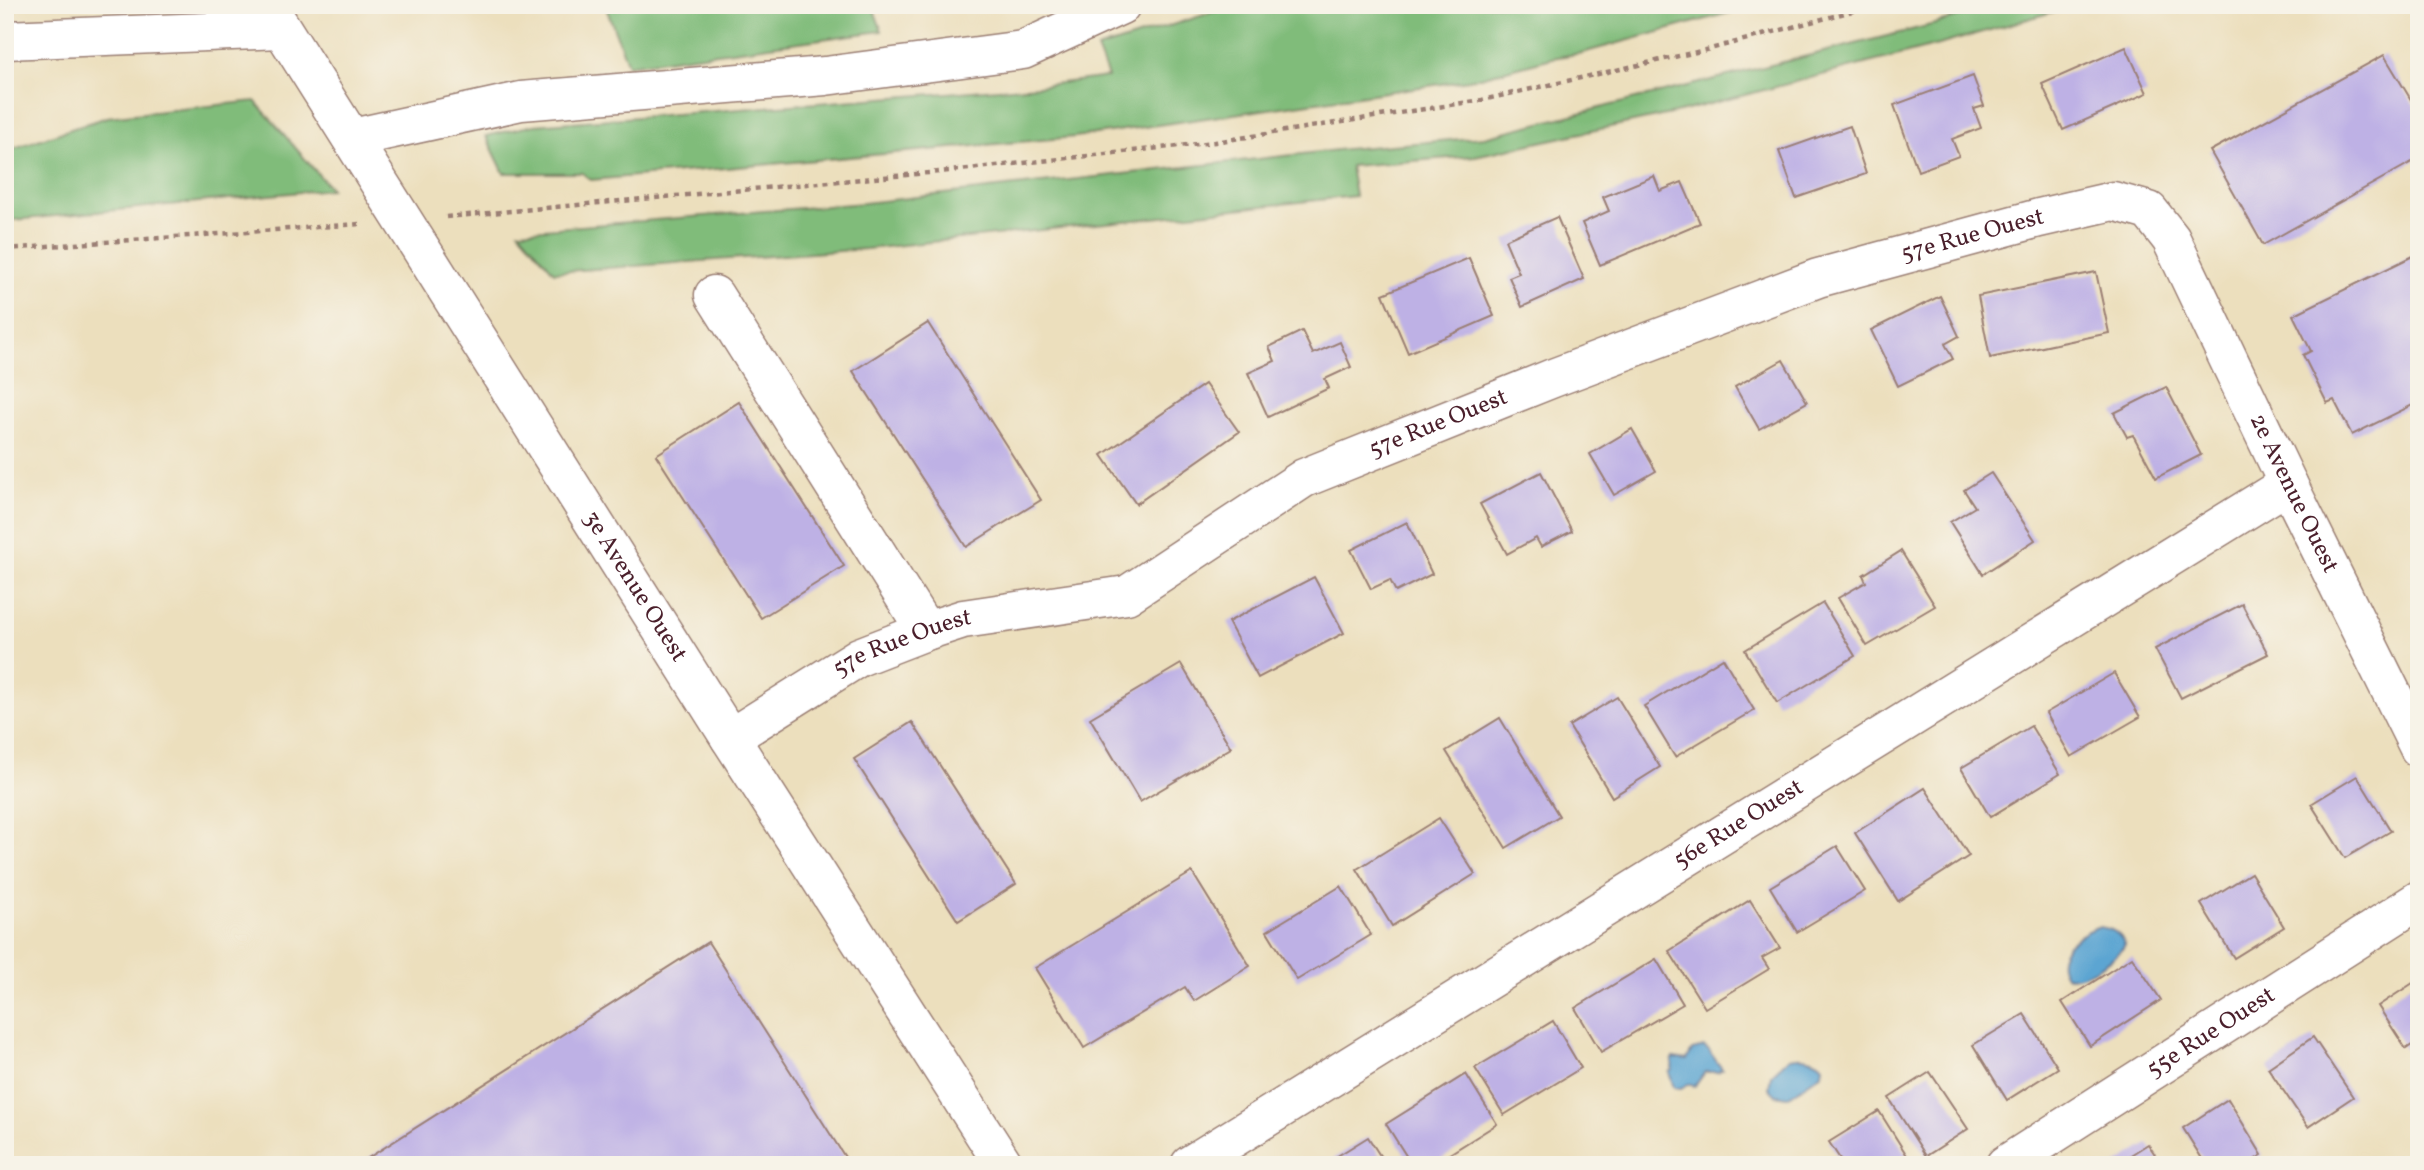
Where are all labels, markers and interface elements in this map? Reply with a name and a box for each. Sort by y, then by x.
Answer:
street label: 57e Rue Ouest [1898,200,2047,272]
street label: 57e Rue Ouest [1364,381,1513,467]
street label: 2e Avenue Ouest [2240,408,2347,579]
street label: 3e Avenue Ouest [574,504,695,669]
street label: 57e Rue Ouest [826,601,974,686]
street label: 56e Rue Ouest [1667,771,1811,878]
street label: 55e Rue Ouest [2140,979,2282,1087]

